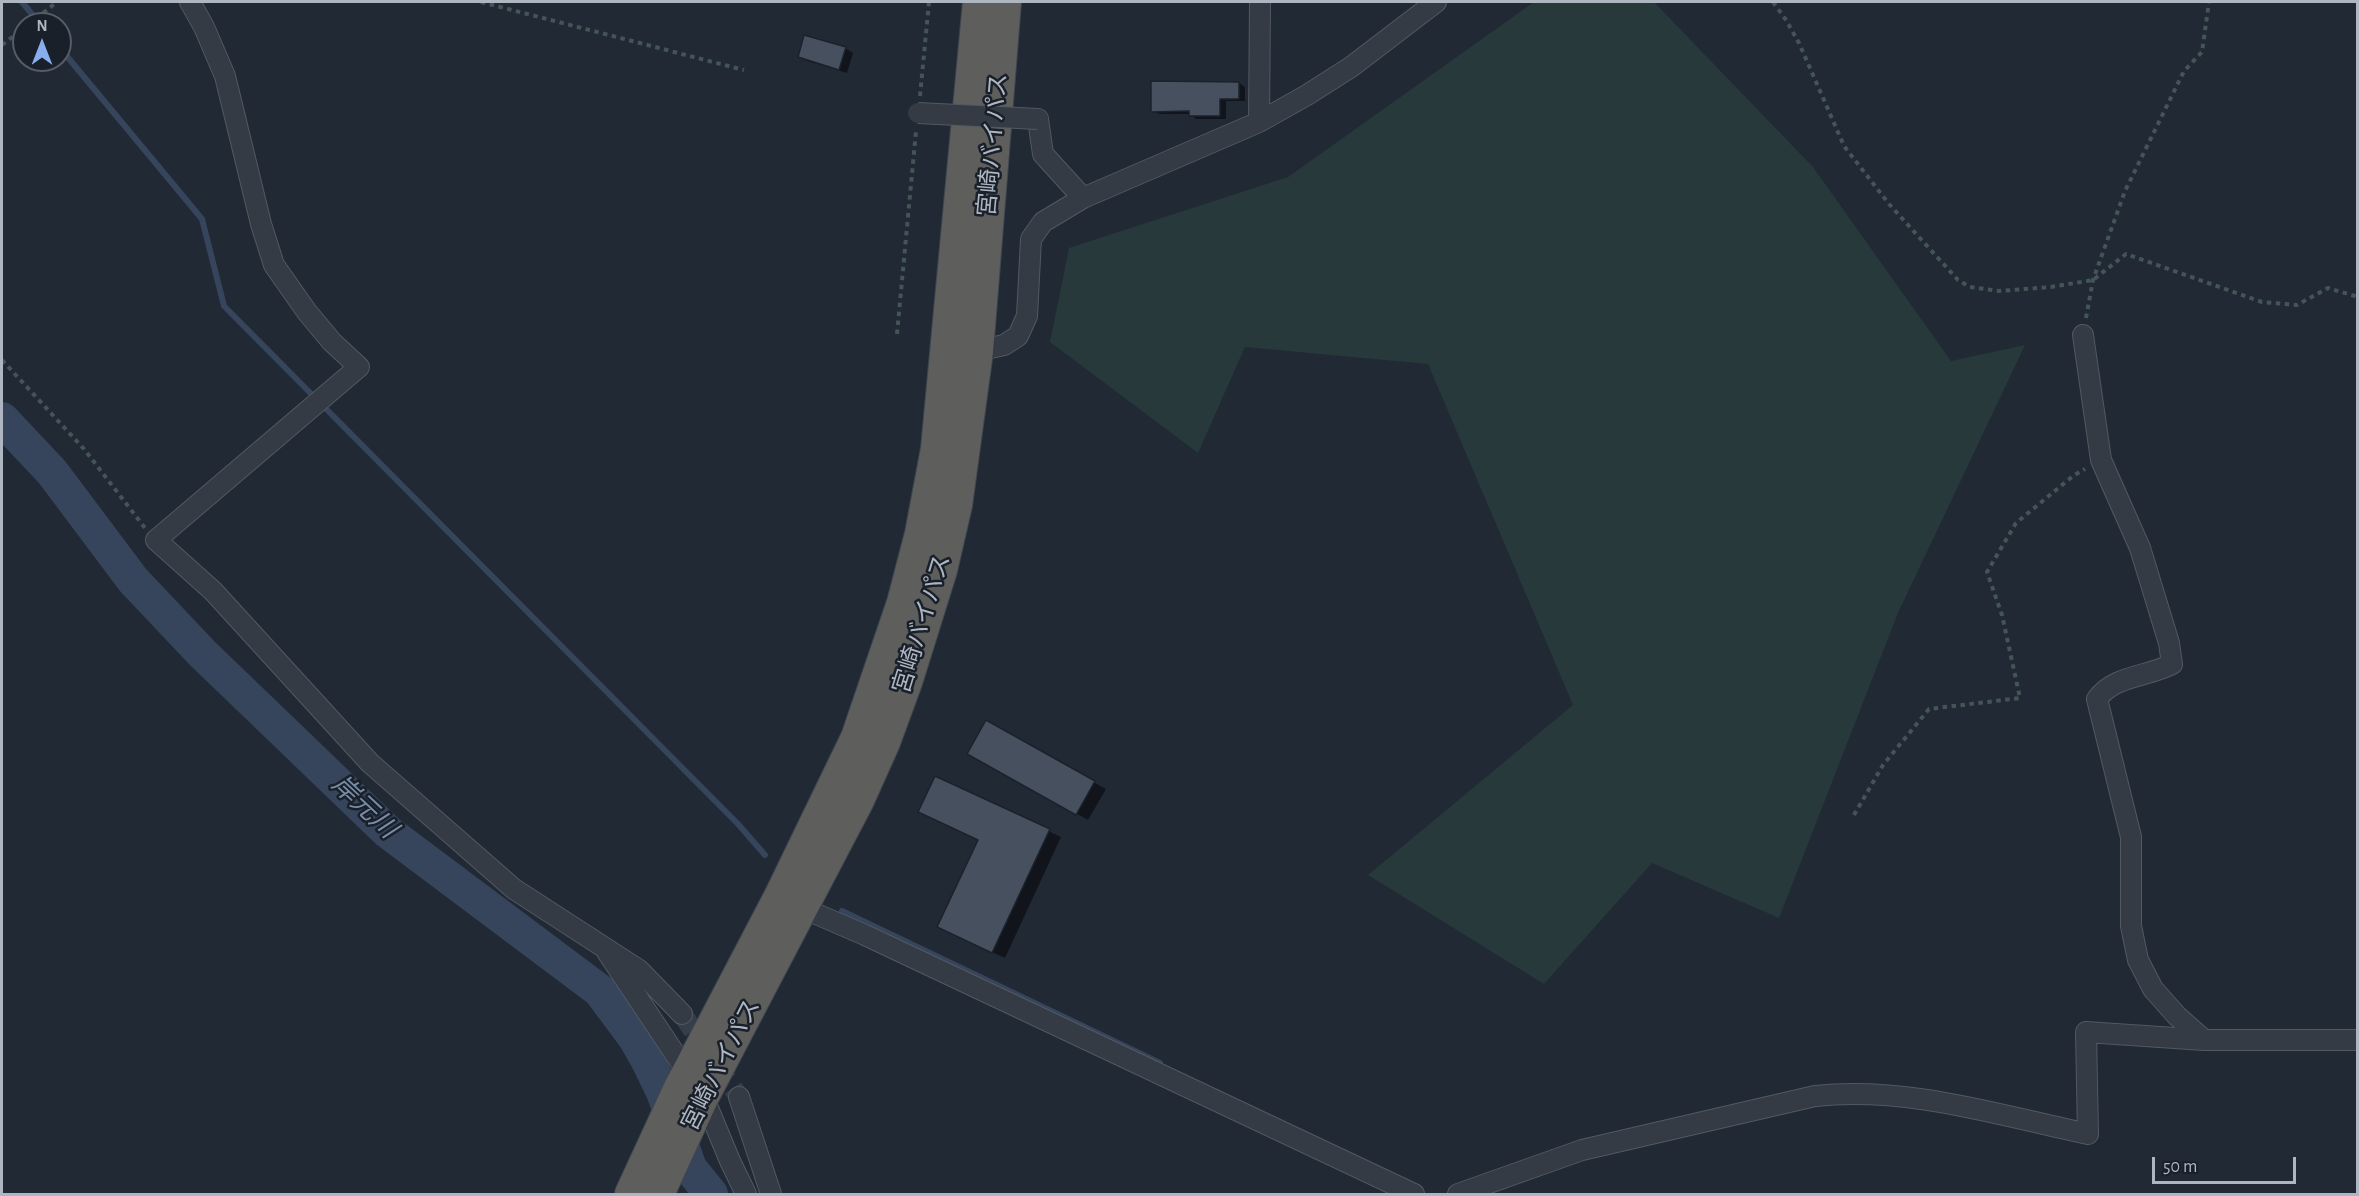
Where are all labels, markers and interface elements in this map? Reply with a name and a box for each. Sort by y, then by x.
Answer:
north arrow [12,12,72,72]
text: N [36,18,48,34]
street label: 宮崎バイパス [972,72,1014,218]
street label: 宮崎バイパス [887,551,957,697]
water label: 岸元川 [325,769,403,845]
street label: 宮崎バイパス [675,994,767,1136]
scale bar [2155,1145,2299,1183]
text: 50 m [2163,1158,2197,1176]

